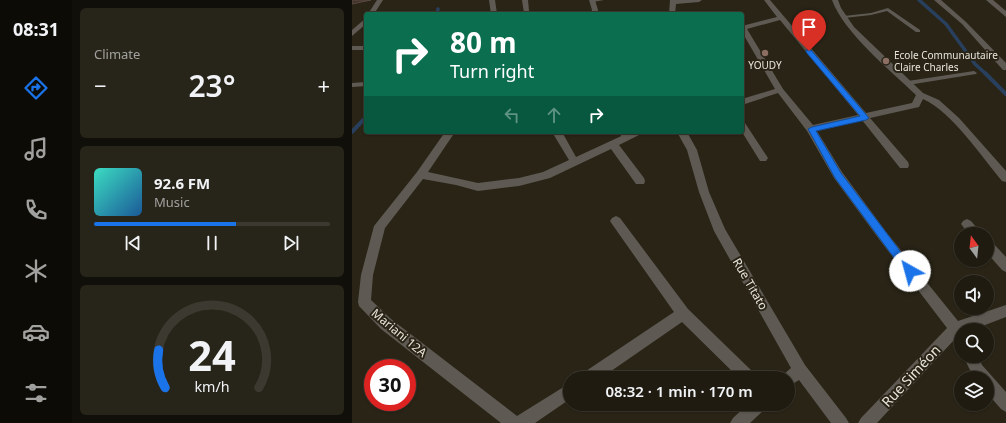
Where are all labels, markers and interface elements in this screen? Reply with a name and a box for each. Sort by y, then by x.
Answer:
pin [792,10,826,51]
icon: arrive [798,16,820,38]
text: 08:31 [13,17,59,41]
text: 80 m [450,23,517,61]
icon: right [384,28,436,80]
text: Climate [94,45,140,63]
marker: YOUDY [760,48,770,58]
place label: Ecole Communautaire Claire Charles [894,48,998,74]
marker: Ecole Communautaire Claire Charles [881,56,891,66]
place label: YOUDY [748,58,782,72]
text: Turn right [450,59,534,83]
text: 23° [188,65,236,106]
text: − [94,70,107,100]
text: + [317,70,330,100]
icon: directions [22,74,50,102]
icon: left [501,104,523,126]
icon: ahead [543,104,565,126]
icon: right [585,104,607,126]
icon: music [22,135,50,163]
text: 92.6 FM [154,173,210,193]
text: Music [154,193,190,211]
icon: phone [22,196,50,224]
north arrow [954,227,994,267]
map controls [954,227,994,411]
icon: previous [122,232,144,254]
icon: pause [201,232,223,254]
icon: next [280,232,302,254]
position arrow [889,250,931,292]
street label: Rue Titato [729,255,772,313]
icon: climate [22,257,50,285]
button: sound [954,275,994,315]
street label: Mariani 12A [368,304,431,361]
icon: car [22,318,50,346]
button: search [954,323,994,363]
text: 24 [188,327,236,383]
street label: Rue Siméon [877,341,944,411]
speed limit sign: 30 [364,359,416,411]
button: layers [954,371,994,411]
text: km/h [194,376,230,395]
icon: filters [22,379,50,407]
text: 08:32 · 1 min · 170 m [605,381,753,401]

